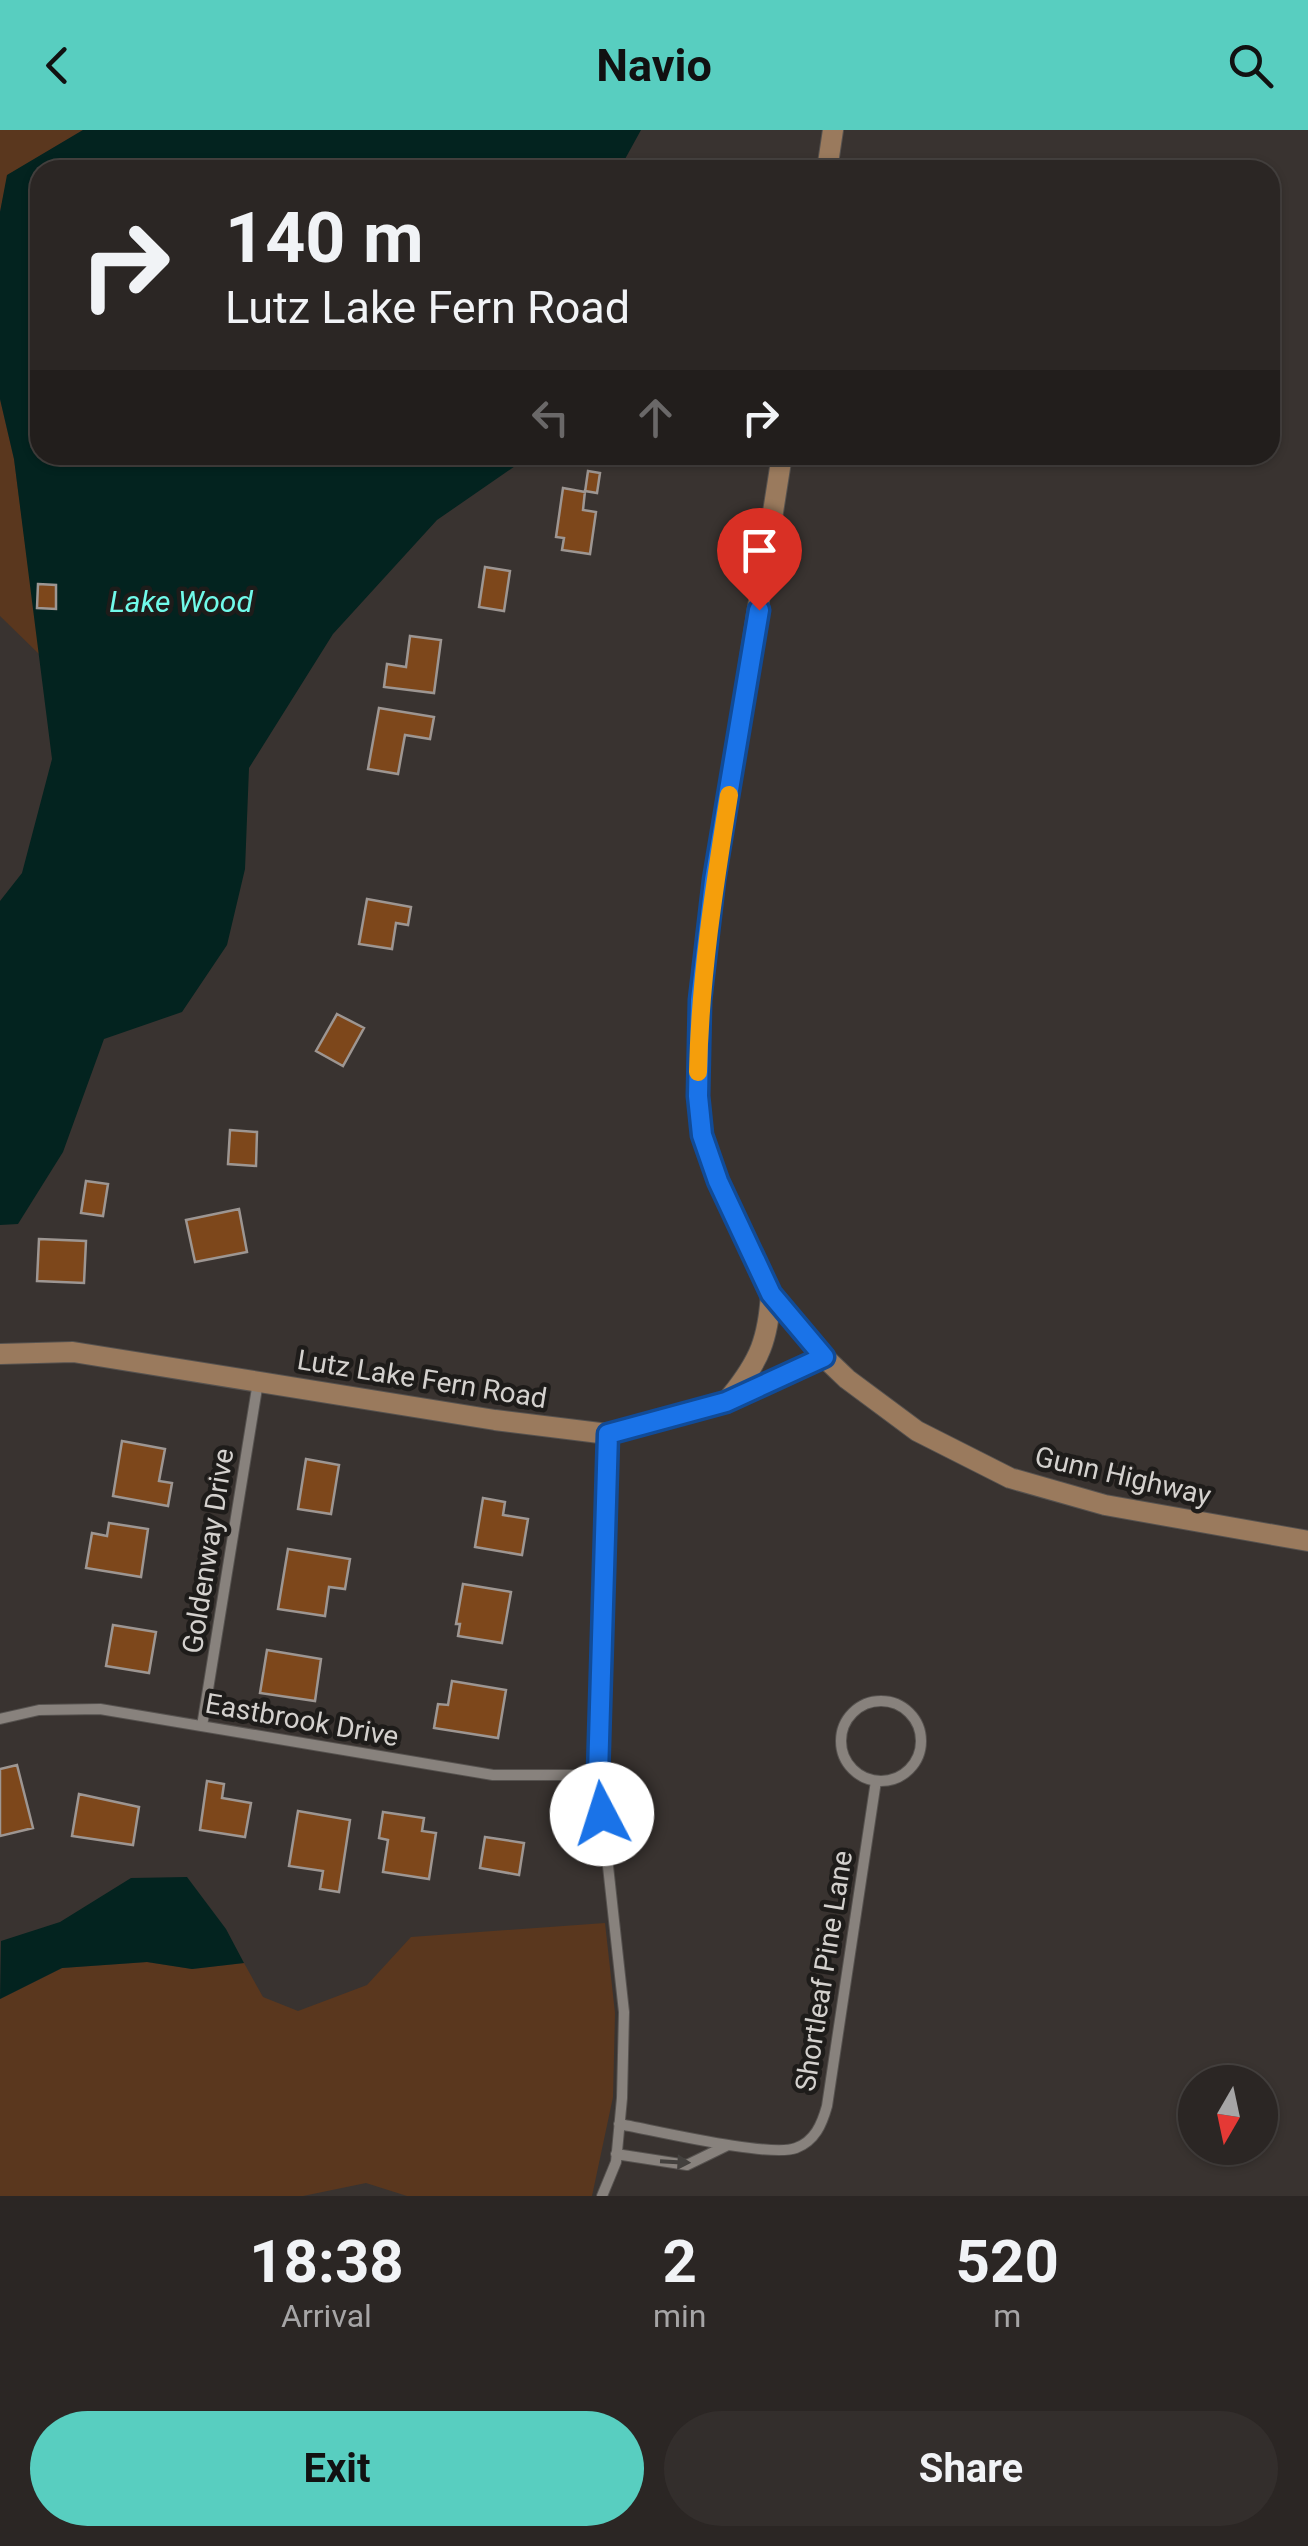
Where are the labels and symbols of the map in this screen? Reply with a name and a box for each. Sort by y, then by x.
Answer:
pin [717,508,802,611]
water label: Lake Wood [109,584,253,619]
street label: Lutz Lake Fern Road [295,1343,549,1415]
street label: Gunn Highway [1032,1440,1214,1512]
street label: Goldenway Drive [176,1446,240,1656]
street label: Eastbrook Drive [203,1687,401,1753]
position arrow [550,1762,654,1866]
street label: Shortleaf Pine Lane [789,1848,859,2094]
north arrow [1178,2065,1278,2165]
one-way arrow [660,2154,691,2170]

